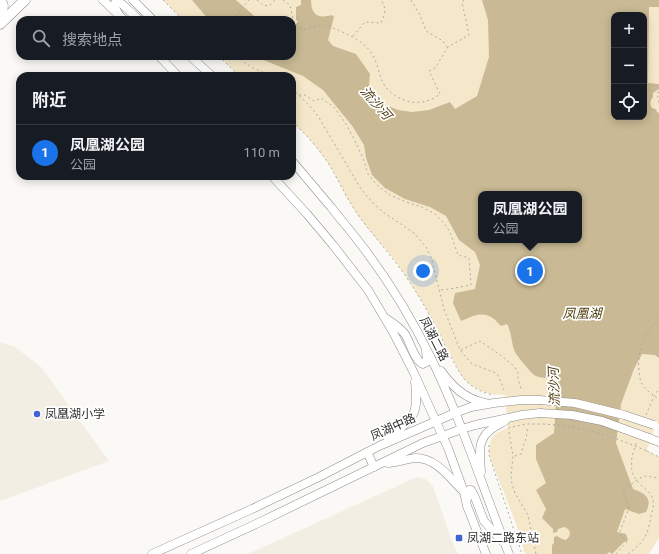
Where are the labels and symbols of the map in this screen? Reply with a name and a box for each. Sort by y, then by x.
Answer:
water label: 流沙河 [358,83,396,125]
pin: 1 [517,256,543,286]
your location [413,261,433,281]
water label: 凤凰湖 [562,306,603,321]
street label: 凤湖二路 [417,314,451,364]
water label: 流沙河 [546,364,562,407]
place label: 凤凰湖小学 [45,407,105,421]
marker: 凤凰湖小学 [32,409,42,419]
street label: 凤湖中路 [368,411,418,443]
place label: 凤湖二路东站 [467,531,539,545]
marker: 凤湖二路东站 [454,533,464,543]

